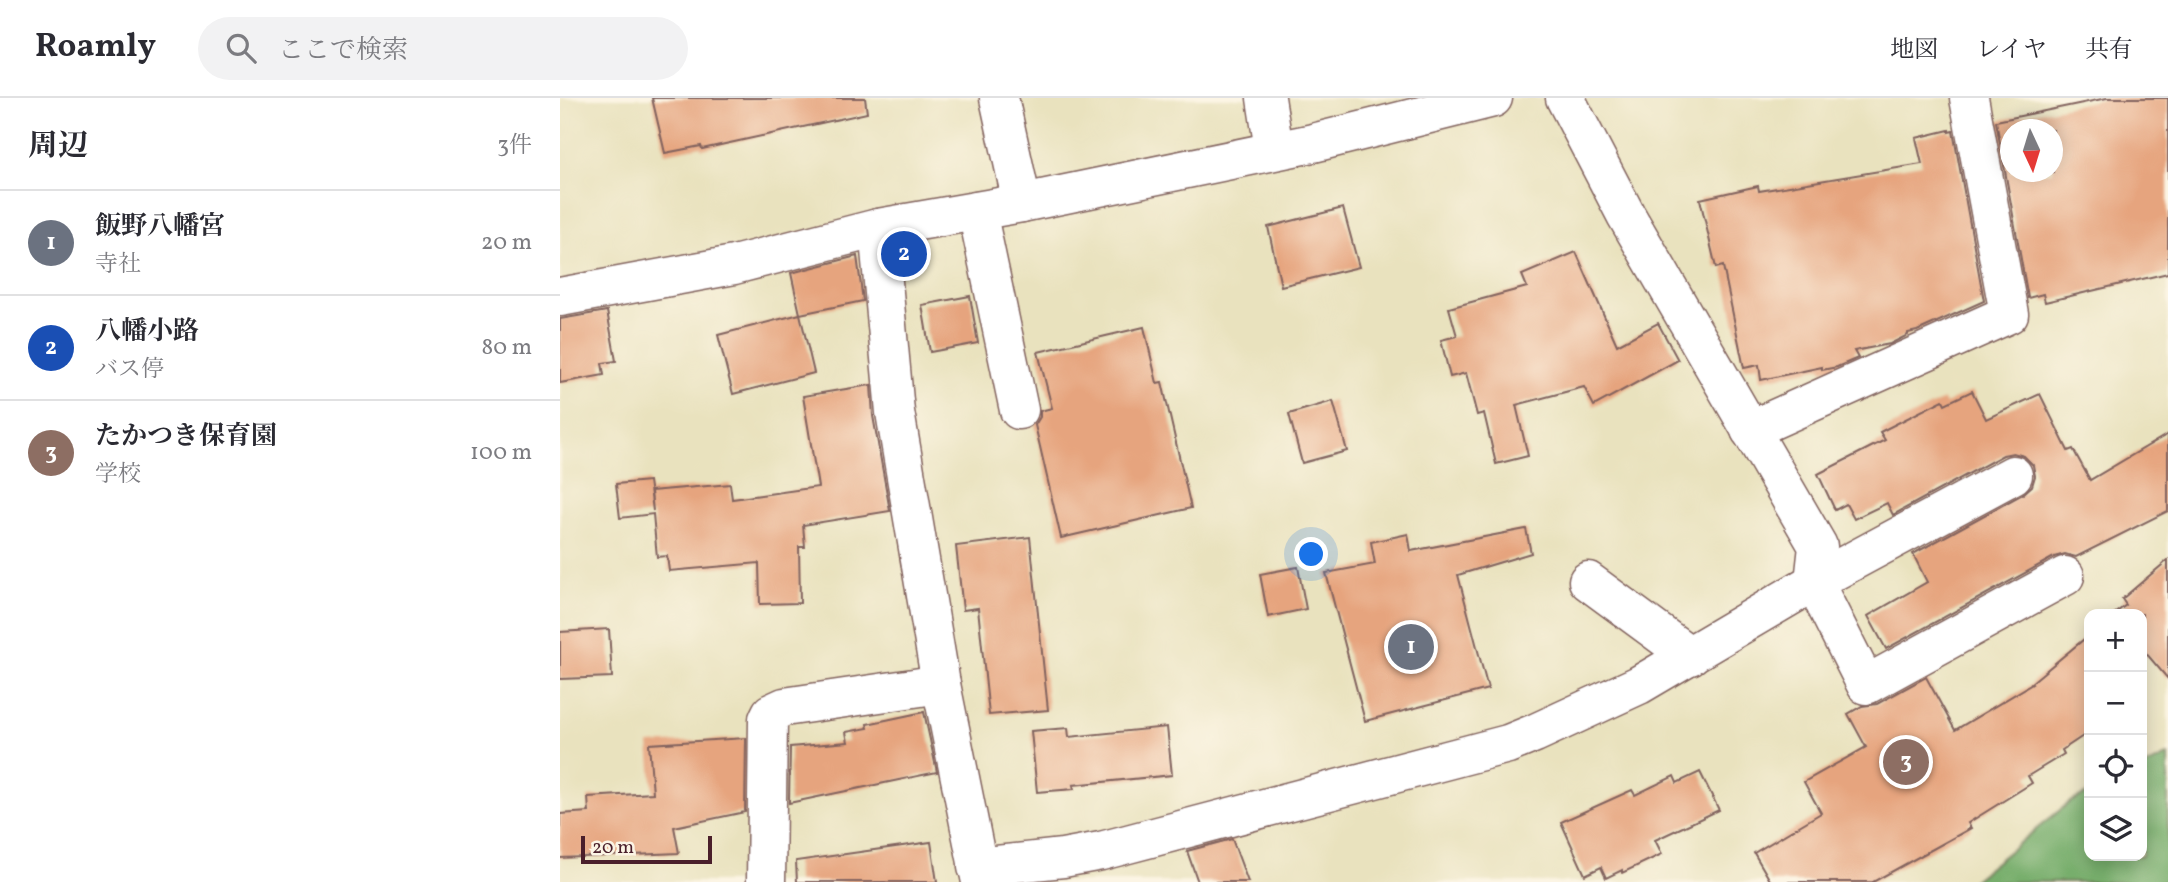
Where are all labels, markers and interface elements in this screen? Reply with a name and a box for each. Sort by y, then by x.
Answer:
search box [198,17,688,80]
text: Roamly [35,25,156,71]
icon: search [222,29,260,67]
text: ここで検索 [278,33,408,69]
text: 地図 [1890,34,1938,68]
text: レイヤ [1976,34,2047,68]
text: 共有 [2085,34,2133,68]
north arrow [2000,119,2063,182]
text: 周辺 [28,126,88,168]
text: 3件 [497,130,532,162]
text: 飯野八幡宮 [95,209,225,245]
text: 1 [46,227,56,259]
text: 20 m [481,227,532,259]
pin: 2 [881,228,927,280]
text: 寺社 [95,249,141,281]
text: 八幡小路 [95,314,199,350]
text: 2 [45,332,57,364]
text: 80 m [482,332,532,364]
text: バス停 [95,354,164,386]
text: たかつき保育園 [95,419,277,455]
text: 3 [45,437,57,469]
text: 100 m [470,437,532,469]
text: 学校 [95,459,141,491]
your location [1294,537,1328,571]
map controls [2084,609,2147,861]
button: + [2084,609,2147,672]
pin: 1 [1388,621,1434,673]
button: − [2084,672,2147,735]
button: locate [2084,735,2147,798]
pin: 3 [1883,736,1929,788]
button: layers [2084,798,2147,861]
scale bar [581,833,712,865]
text: 20 m [592,835,634,861]

